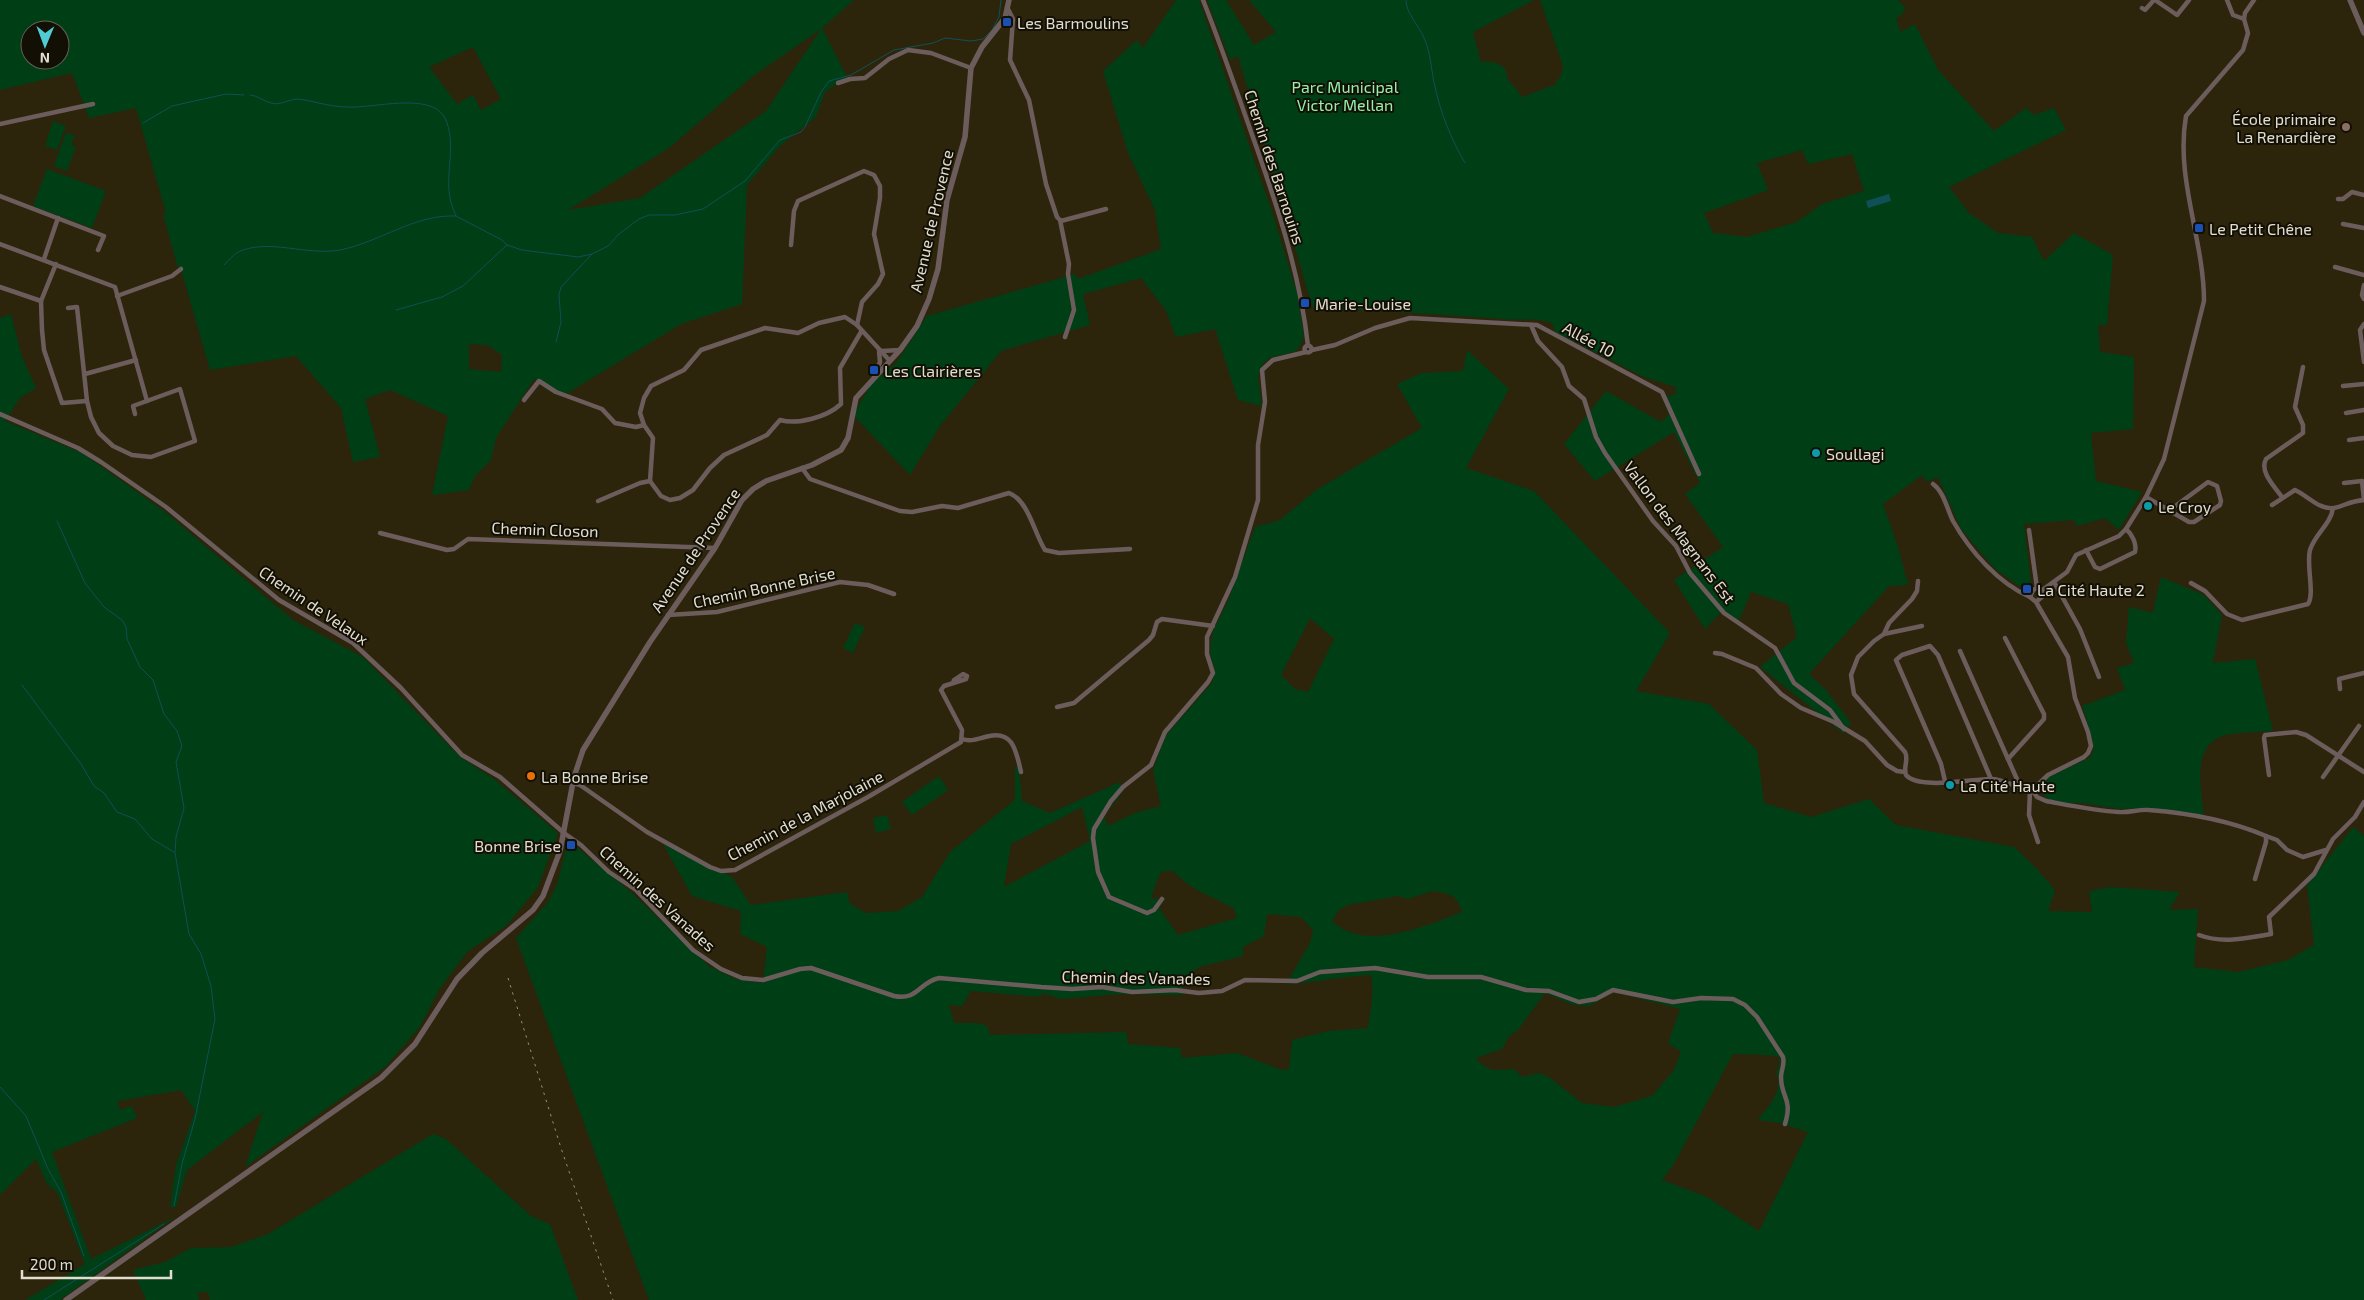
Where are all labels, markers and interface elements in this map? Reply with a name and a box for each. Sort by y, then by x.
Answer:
place label: Les Barmoulins [1017,13,1129,32]
marker: Les Barmoulins [1001,16,1013,28]
north arrow [20,20,70,70]
text: N [40,50,50,67]
park label: Parc Municipal Victor Mellan [1292,77,1399,114]
street label: Chemin des Barnouins [1241,87,1309,247]
place label: École primaire La Renardière [2232,109,2336,146]
marker: École primaire La Renardière [2340,121,2352,133]
street label: Avenue de Provence [905,148,957,294]
place label: Le Petit Chêne [2209,219,2312,238]
marker: Le Petit Chêne [2193,222,2205,234]
place label: Marie-Louise [1315,294,1411,313]
marker: Marie-Louise [1299,297,1311,309]
street label: Allée 10 [1560,317,1618,361]
place label: Les Clairières [884,361,981,380]
marker: Les Clairières [868,364,880,376]
place label: Soullagi [1826,444,1884,463]
marker: Soullagi [1810,447,1822,459]
street label: Vallon des Magnans Est [1620,457,1740,607]
street label: Avenue de Provence [646,484,744,616]
place label: Le Croy [2158,497,2212,516]
marker: Le Croy [2142,500,2154,512]
street label: Chemin Closon [491,518,599,540]
street label: Chemin de Velaux [256,561,373,649]
street label: Chemin Bonne Brise [691,563,837,611]
place label: La Cité Haute 2 [2037,580,2145,599]
marker: La Cité Haute 2 [2021,583,2033,595]
street label: Chemin de la Marjolaine [724,766,887,865]
place label: La Bonne Brise [541,767,648,786]
marker: La Bonne Brise [525,770,537,782]
place label: La Cité Haute [1960,776,2055,795]
marker: La Cité Haute [1944,779,1956,791]
place label: Bonne Brise [474,836,561,855]
marker: Bonne Brise [565,839,577,851]
street label: Chemin des Vanades [596,841,720,955]
street label: Chemin des Vanades [1061,966,1211,988]
scale bar [22,1248,171,1280]
text: 200 m [30,1255,73,1273]

